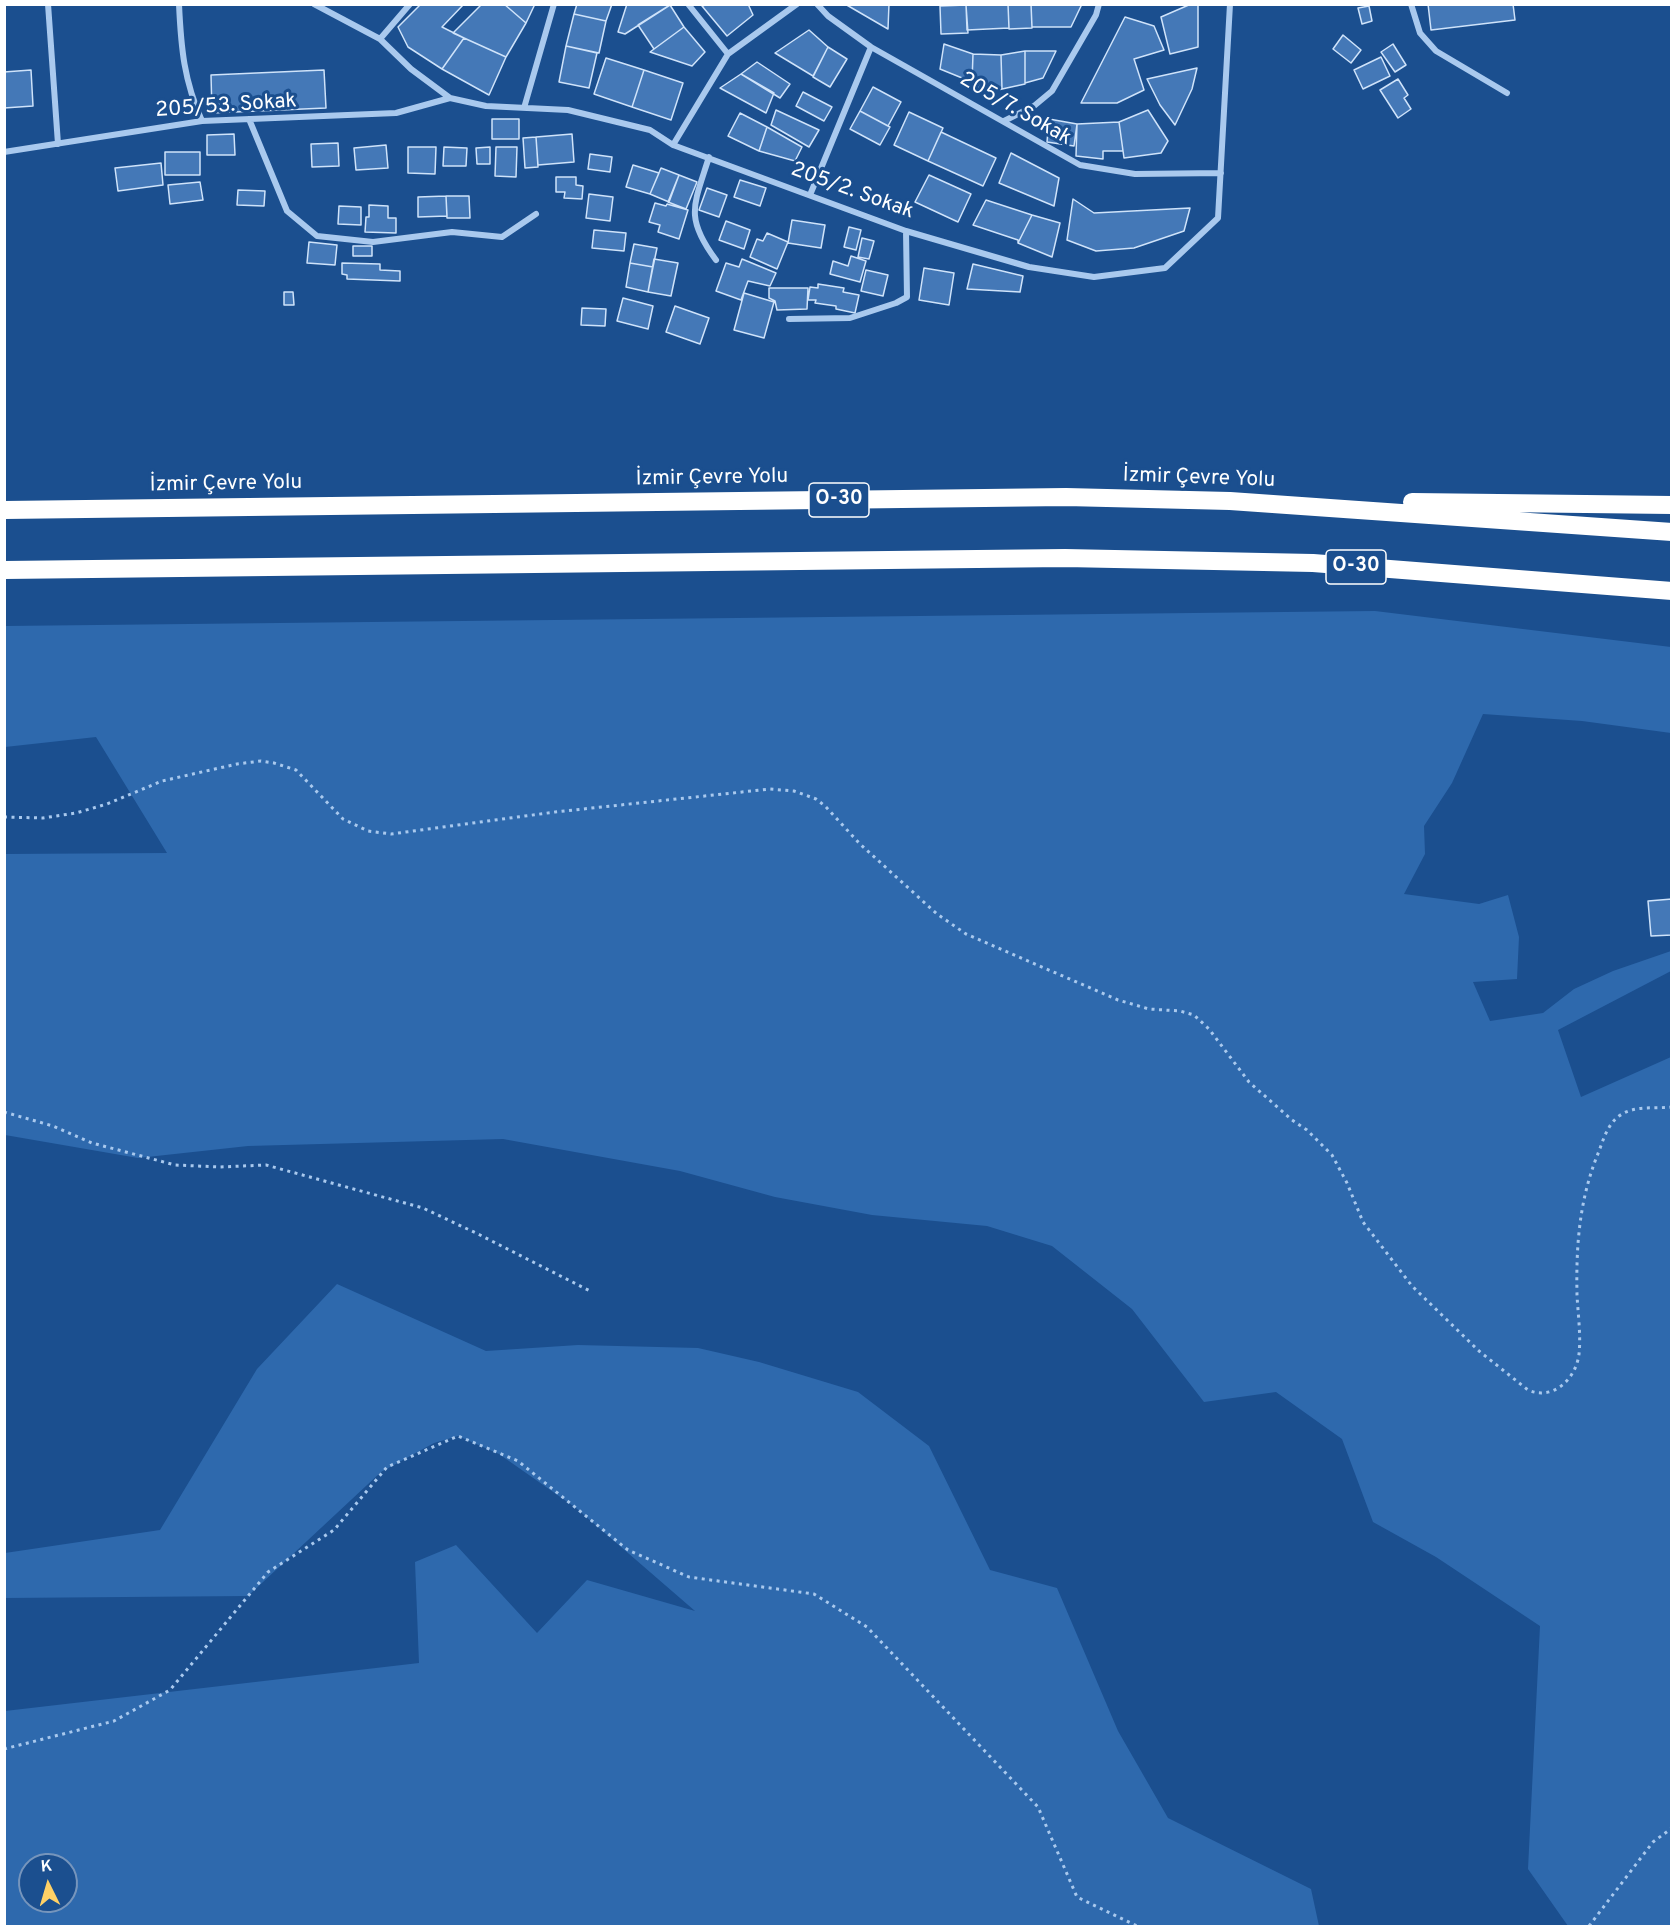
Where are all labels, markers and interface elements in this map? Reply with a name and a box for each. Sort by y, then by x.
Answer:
street label: 205/7. Sokak [954,68,1076,152]
street label: 205/53. Sokak [154,89,298,125]
street label: 205/2. Sokak [787,158,917,226]
street label: İzmir Çevre Yolu [1122,464,1276,494]
street label: İzmir Çevre Yolu [635,465,789,493]
street label: İzmir Çevre Yolu [149,471,303,499]
road number: O-30 [809,483,869,517]
road number: O-30 [1326,550,1386,584]
north arrow [18,1853,78,1913]
text: K [40,1857,53,1878]

